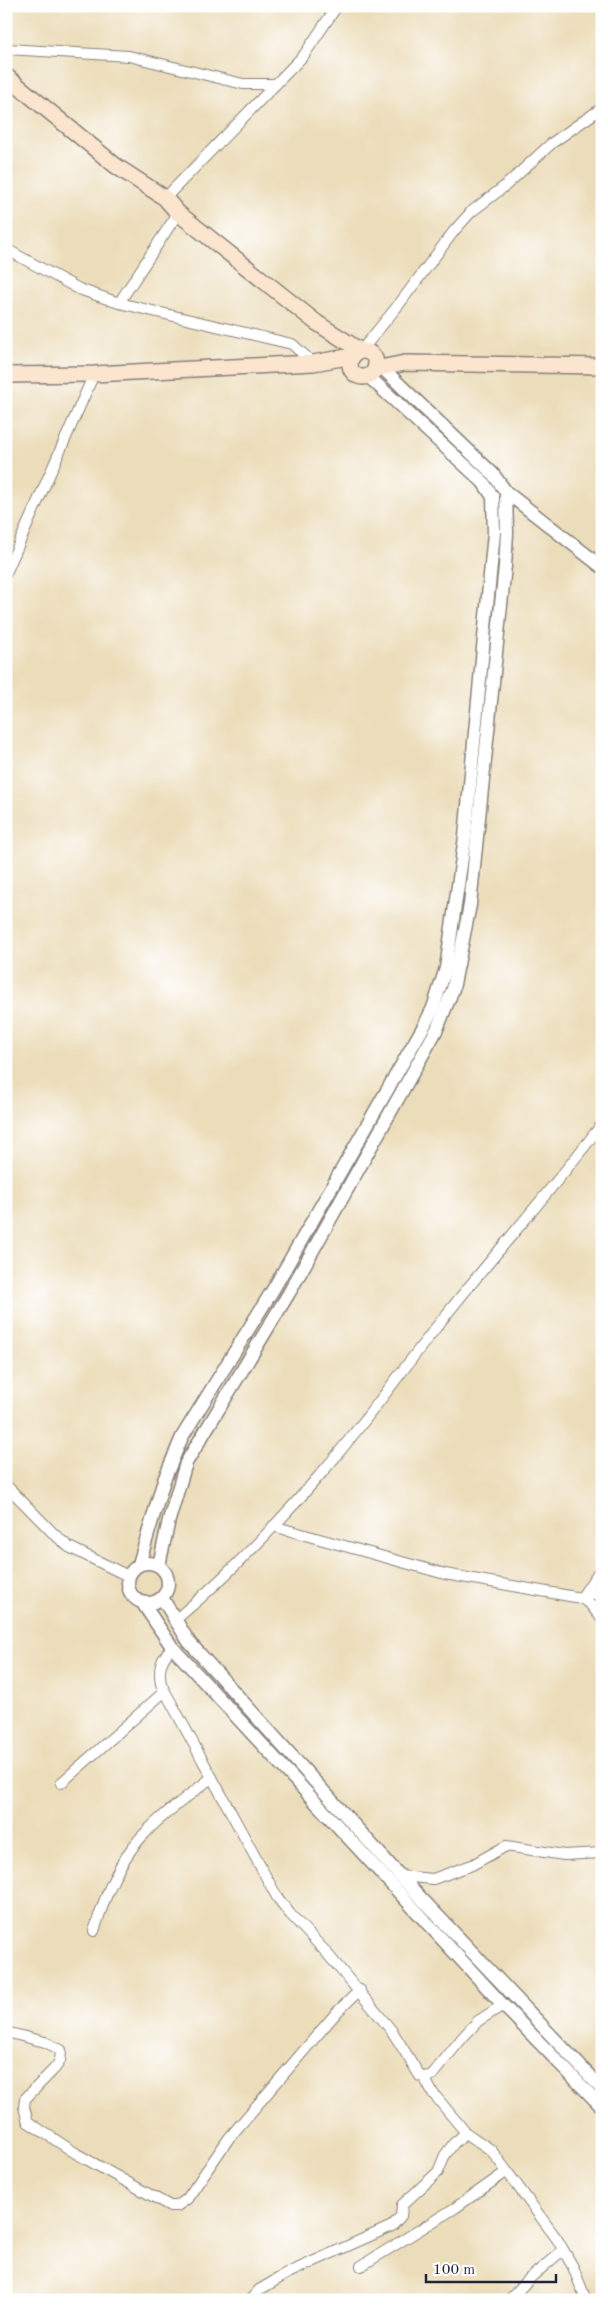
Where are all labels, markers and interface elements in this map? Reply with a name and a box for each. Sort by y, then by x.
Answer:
scale bar [426,2251,556,2283]
text: 100 m [433,2263,475,2278]

